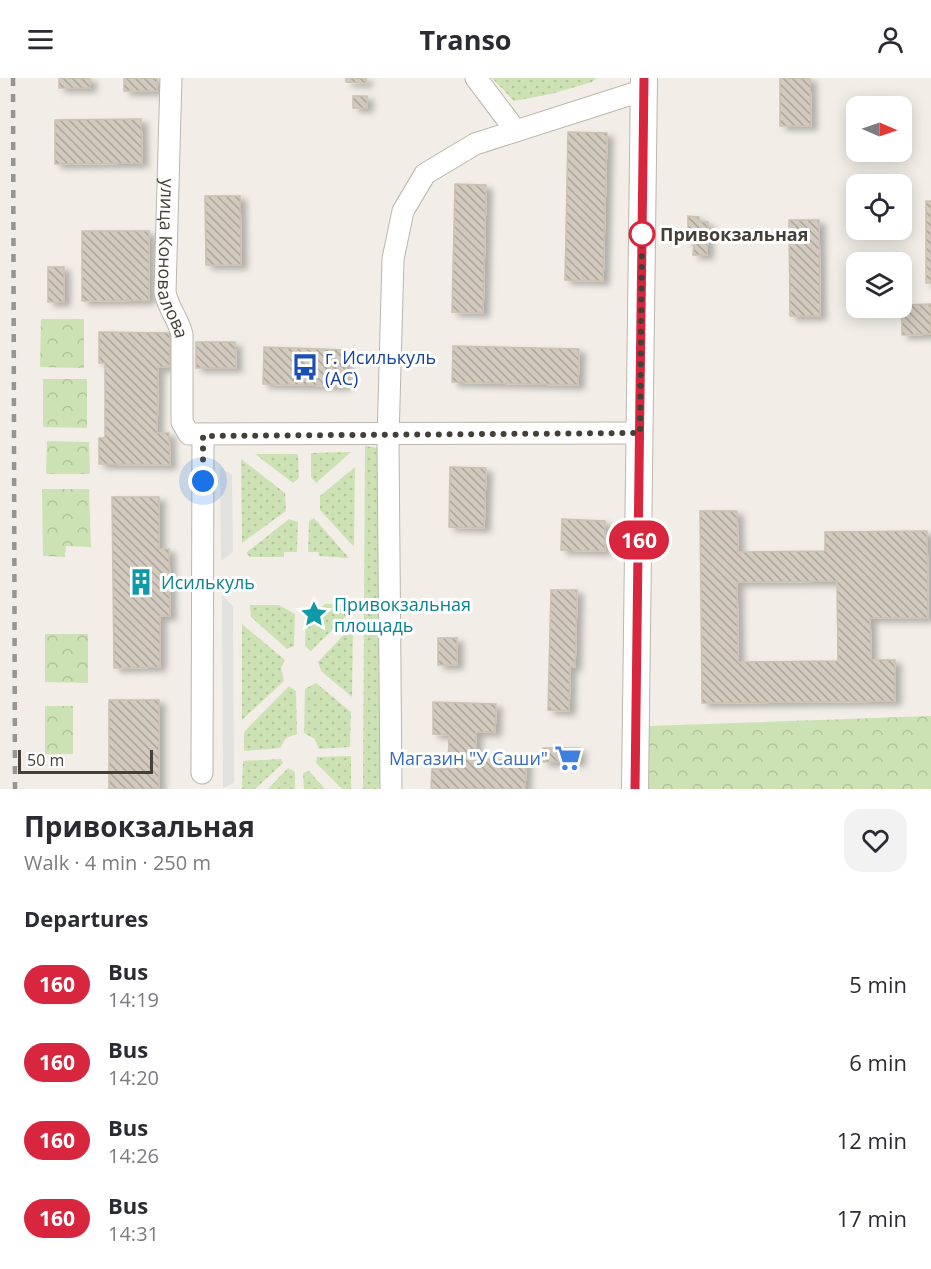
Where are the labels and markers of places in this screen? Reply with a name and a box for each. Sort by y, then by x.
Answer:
marker: Привокзальная [629,221,655,247]
place label: Привокзальная [660,222,808,246]
place label: г. Исилькуль (АС) [325,345,436,390]
bus stop icon: г. Исилькуль (АС) [290,352,320,382]
building icon: Исилькуль [126,567,156,597]
place label: Исилькуль [161,570,255,594]
place label: Привокзальная площадь [334,592,471,637]
place icon: Привокзальная площадь [299,599,329,629]
supermarket icon: Магазин "У Саши" [553,743,583,773]
place label: Магазин "У Саши" [389,746,548,770]

